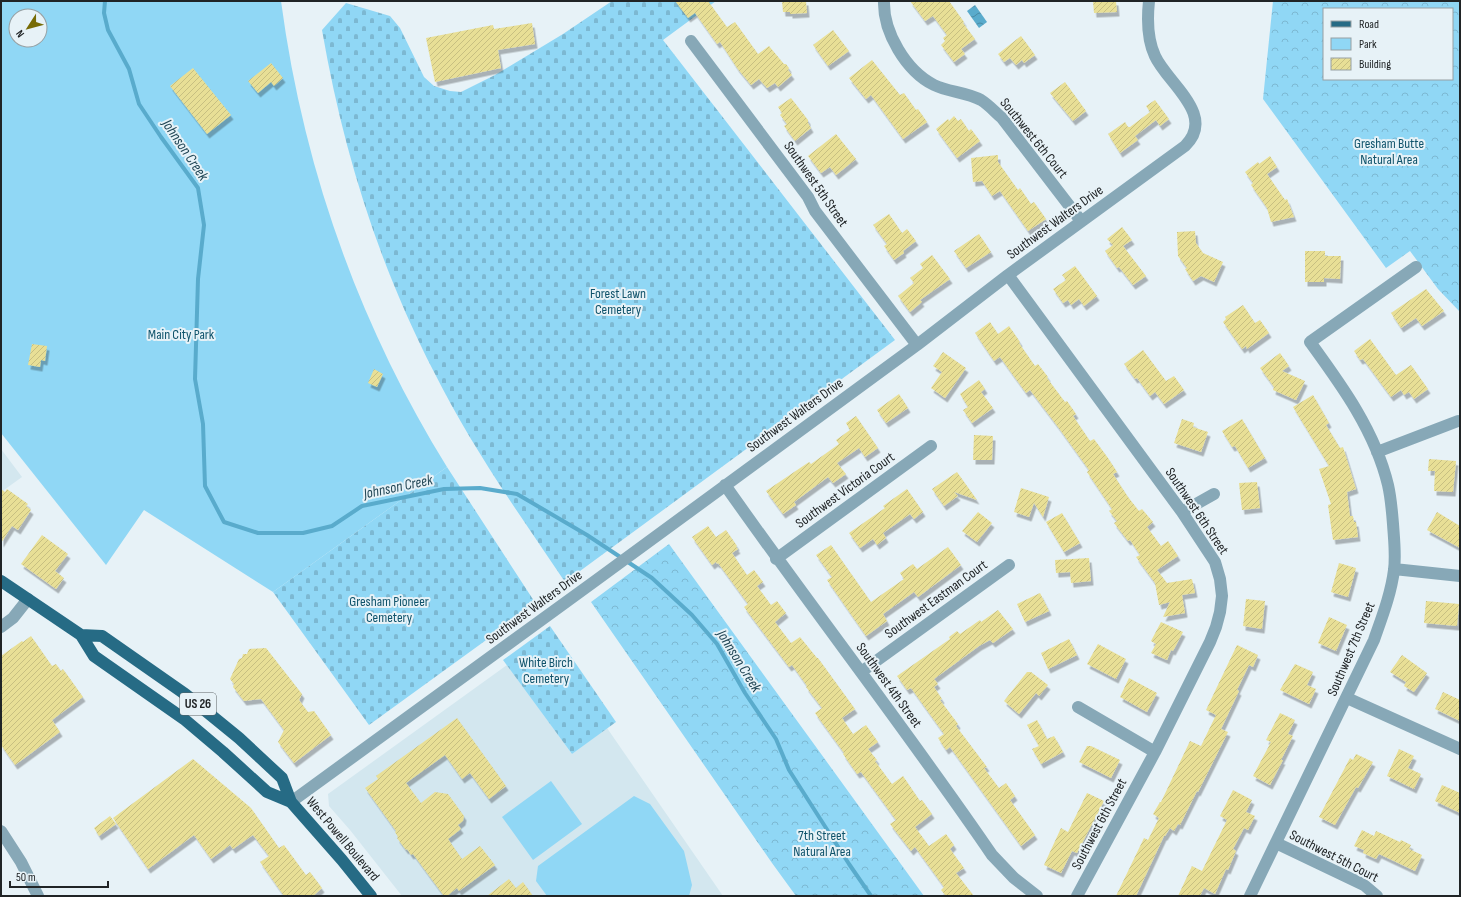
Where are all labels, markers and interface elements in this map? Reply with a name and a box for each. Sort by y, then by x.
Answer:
north arrow [8,8,48,48]
legend [1323,8,1453,80]
text: Road [1359,17,1379,32]
text: N [13,27,27,40]
text: Park [1359,37,1377,52]
text: Building [1359,57,1391,72]
street label: Southwest 6th Court [996,94,1072,182]
water label: Johnson Creek [157,115,213,185]
park label: Gresham Butte Natural Area [1354,135,1424,168]
street label: Southwest 5th Street [780,138,852,230]
street label: Southwest Walters Drive [1004,181,1106,263]
park label: Forest Lawn Cemetery [590,285,646,318]
park label: Main City Park [148,326,215,343]
street label: Southwest Walters Drive [744,374,846,456]
street label: Southwest Victoria Court [792,448,898,532]
street label: Southwest 6th Street [1162,464,1232,558]
water label: Johnson Creek [361,470,435,504]
street label: Southwest Eastman Court [881,556,991,642]
street label: Southwest Walters Drive [483,566,585,648]
park label: Gresham Pioneer Cemetery [349,593,429,626]
street label: Southwest 7th Street [1324,599,1378,699]
water label: Johnson Creek [712,625,766,696]
street label: Southwest 4th Street [853,639,925,731]
park label: White Birch Cemetery [519,654,573,687]
road number: US 26 [180,693,216,715]
street label: Southwest 6th Street [1068,775,1130,873]
street label: West Powell Boulevard [303,793,383,885]
street label: Southwest 5th Court [1287,826,1381,886]
park label: 7th Street Natural Area [793,827,851,860]
scale bar [10,863,108,889]
text: 50 m [16,870,36,885]

